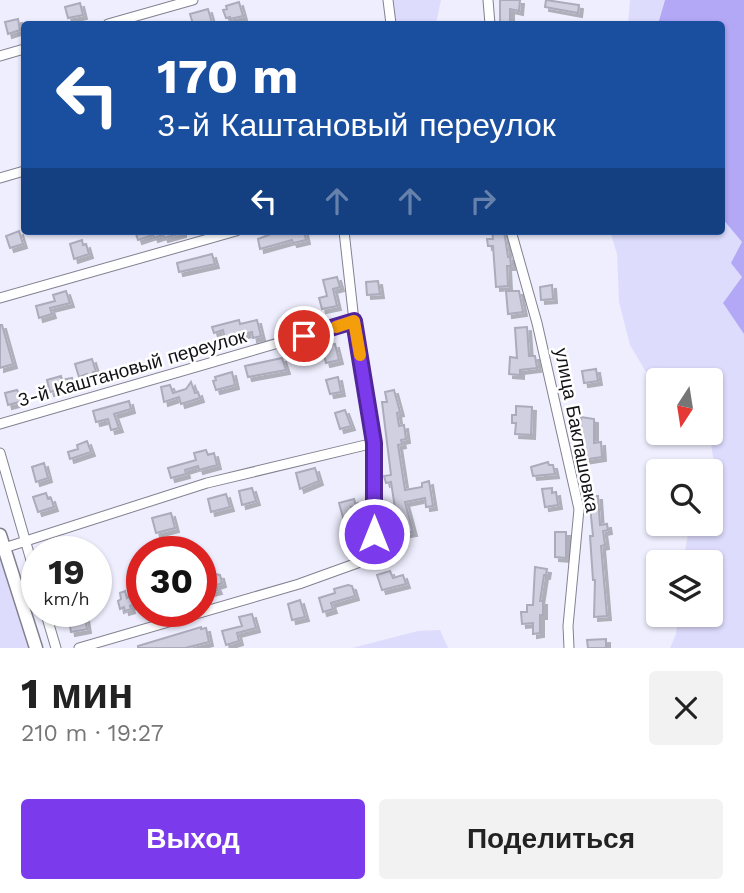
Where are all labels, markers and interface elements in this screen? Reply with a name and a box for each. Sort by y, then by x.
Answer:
text: 170 m [157,47,298,105]
icon: left [42,49,133,140]
text: 3-й Каштановый переулок [157,106,556,144]
icon: left [245,182,283,220]
icon: ahead [318,182,356,220]
icon: ahead [391,182,429,220]
icon: right [464,182,502,220]
pin [274,306,334,366]
icon: arrive [285,317,323,355]
street label: 3-й Каштановый переулок [15,324,250,412]
street label: улица Баклашовка [550,346,604,515]
north arrow [646,368,723,444]
map controls [646,368,723,627]
button: search [646,459,723,536]
position arrow [337,497,411,571]
speed limit sign: 30 [126,536,217,627]
button: layers [646,550,723,627]
text: 19 [48,551,85,593]
text: km/h [43,588,90,609]
text: 1 мин [21,669,133,718]
button: close [649,671,723,745]
text: 210 m · 19:27 [21,720,164,747]
button: Выход [21,799,365,879]
button: Поделиться [379,799,723,879]

